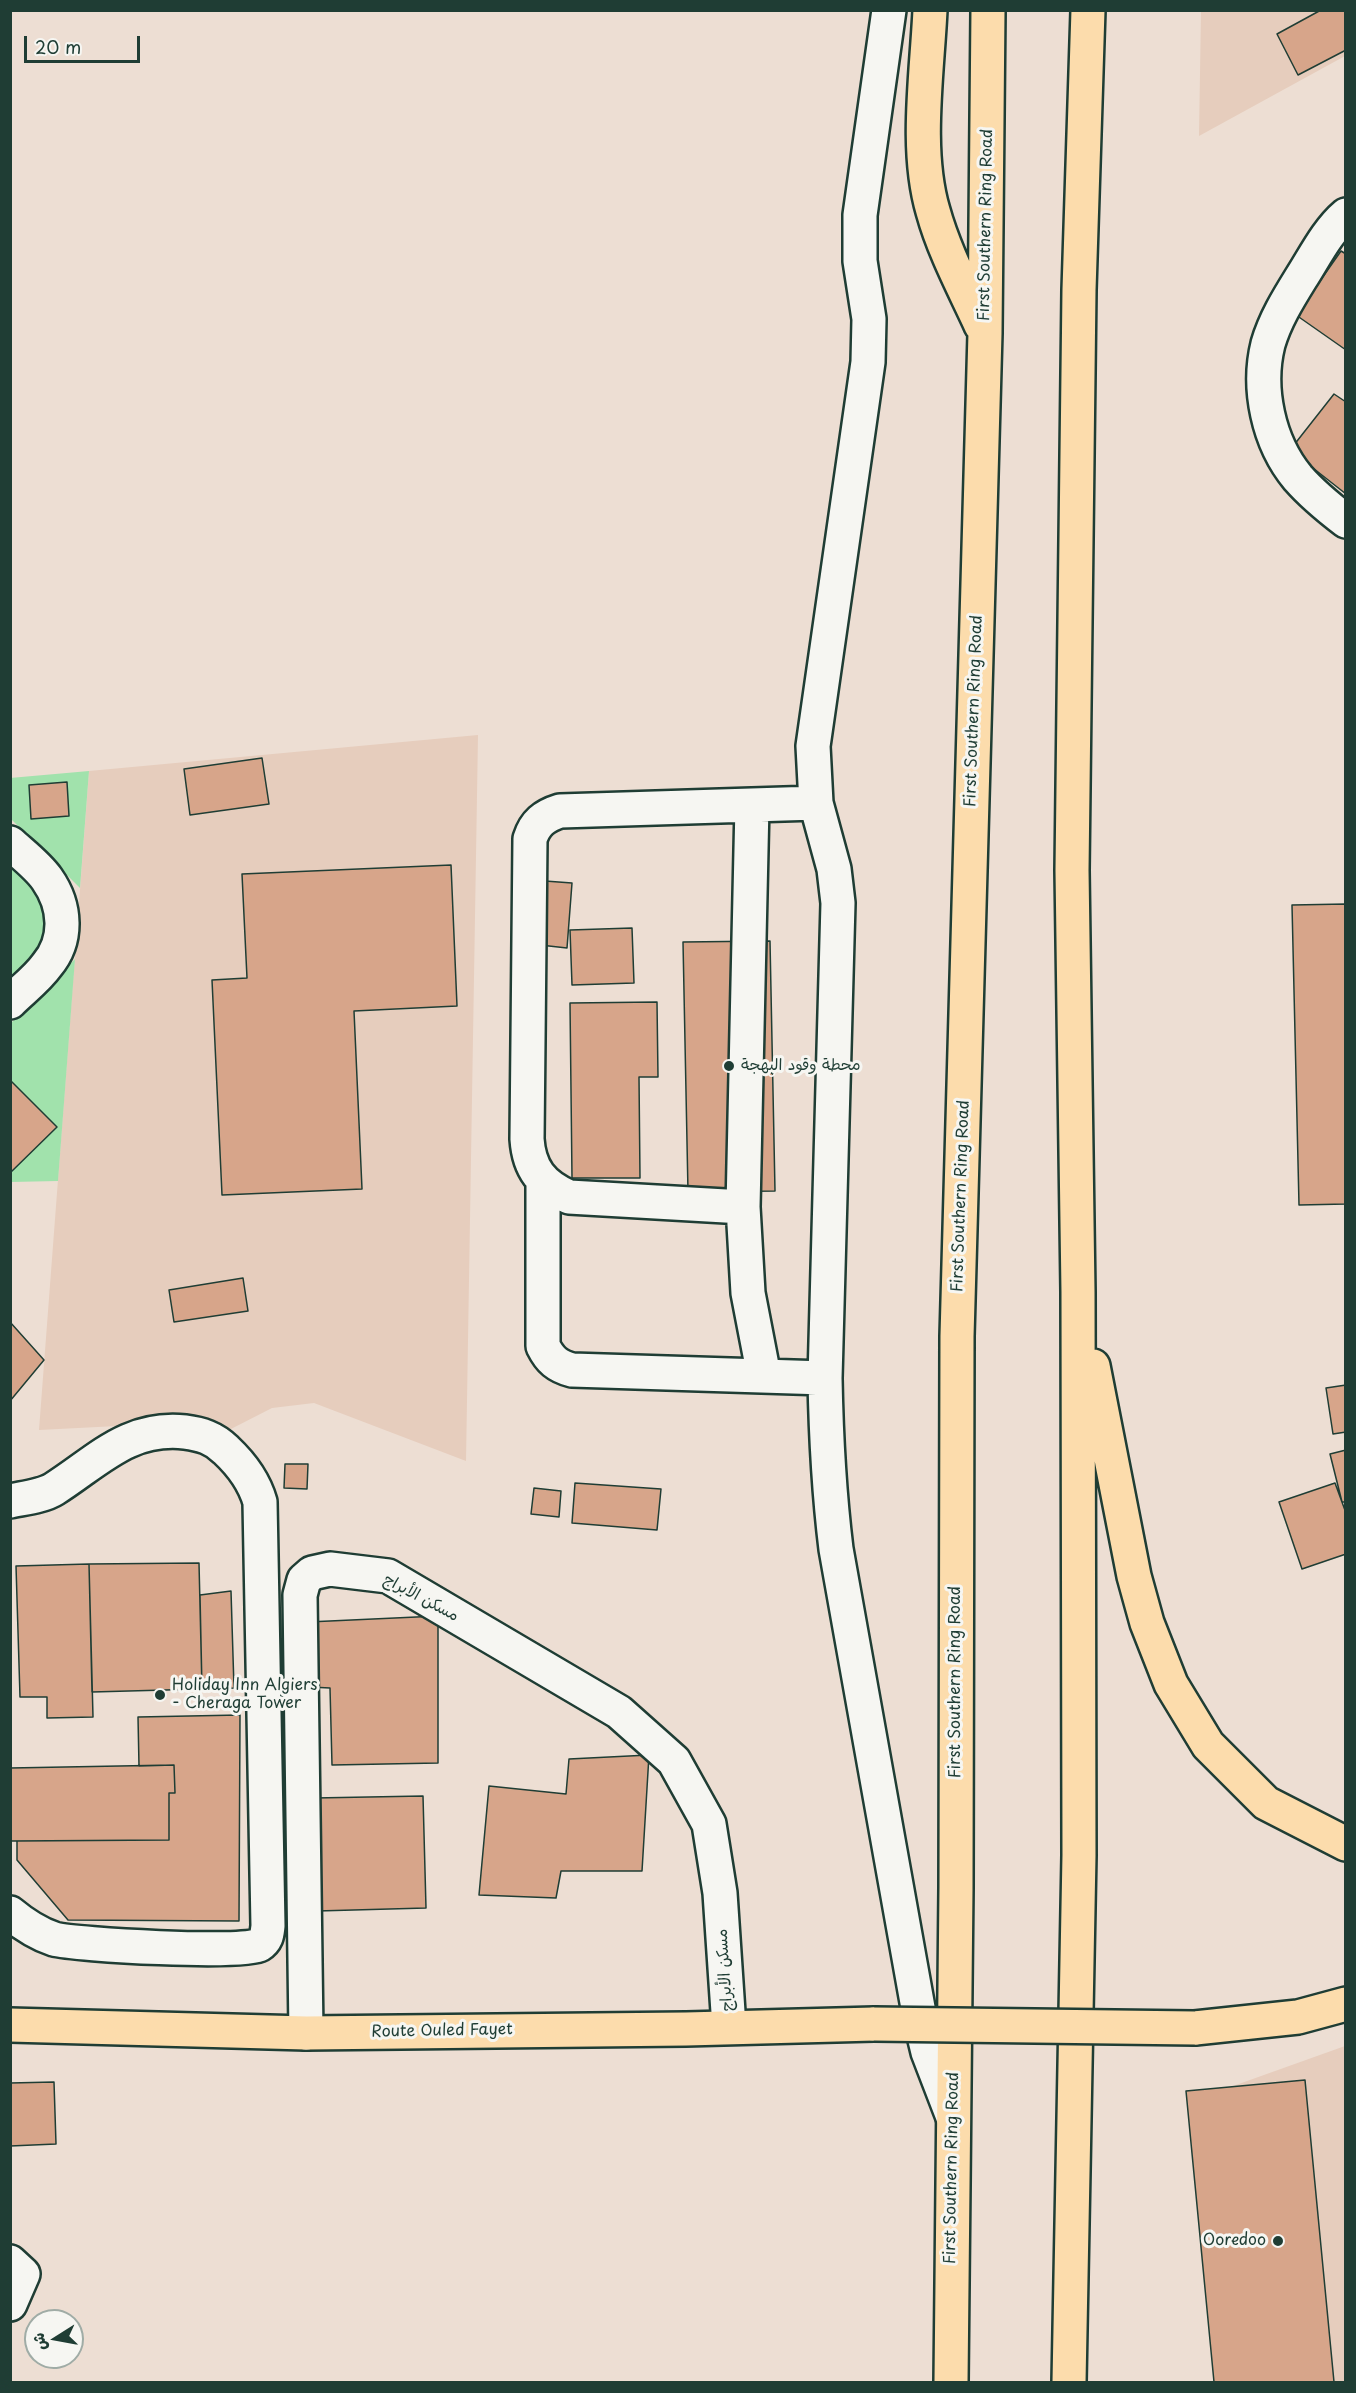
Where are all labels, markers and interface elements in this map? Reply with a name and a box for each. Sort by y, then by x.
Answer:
scale bar [27,24,142,62]
text: 20 m [35,33,81,60]
street label: First Southern Ring Road [975,129,997,321]
street label: First Southern Ring Road [961,615,987,807]
place label: محطة وقود البهجة [741,1056,861,1076]
marker: محطة وقود البهجة [722,1059,736,1073]
street label: First Southern Ring Road [948,1100,974,1292]
street label: مسكن الأبراج [380,1570,462,1626]
street label: First Southern Ring Road [946,1586,966,1778]
place label: Holiday Inn Algiers - Cheraga Tower [172,1676,318,1714]
marker: Holiday Inn Algiers - Cheraga Tower [153,1688,167,1702]
street label: مسكن الأبراج [713,1928,737,2012]
street label: Route Ouled Fayet [371,2020,513,2042]
street label: First Southern Ring Road [941,2072,963,2264]
place label: Ooredoo [1203,2231,1266,2251]
marker: Ooredoo [1271,2234,1285,2248]
north arrow [24,2309,84,2369]
text: ش [25,2331,52,2353]

